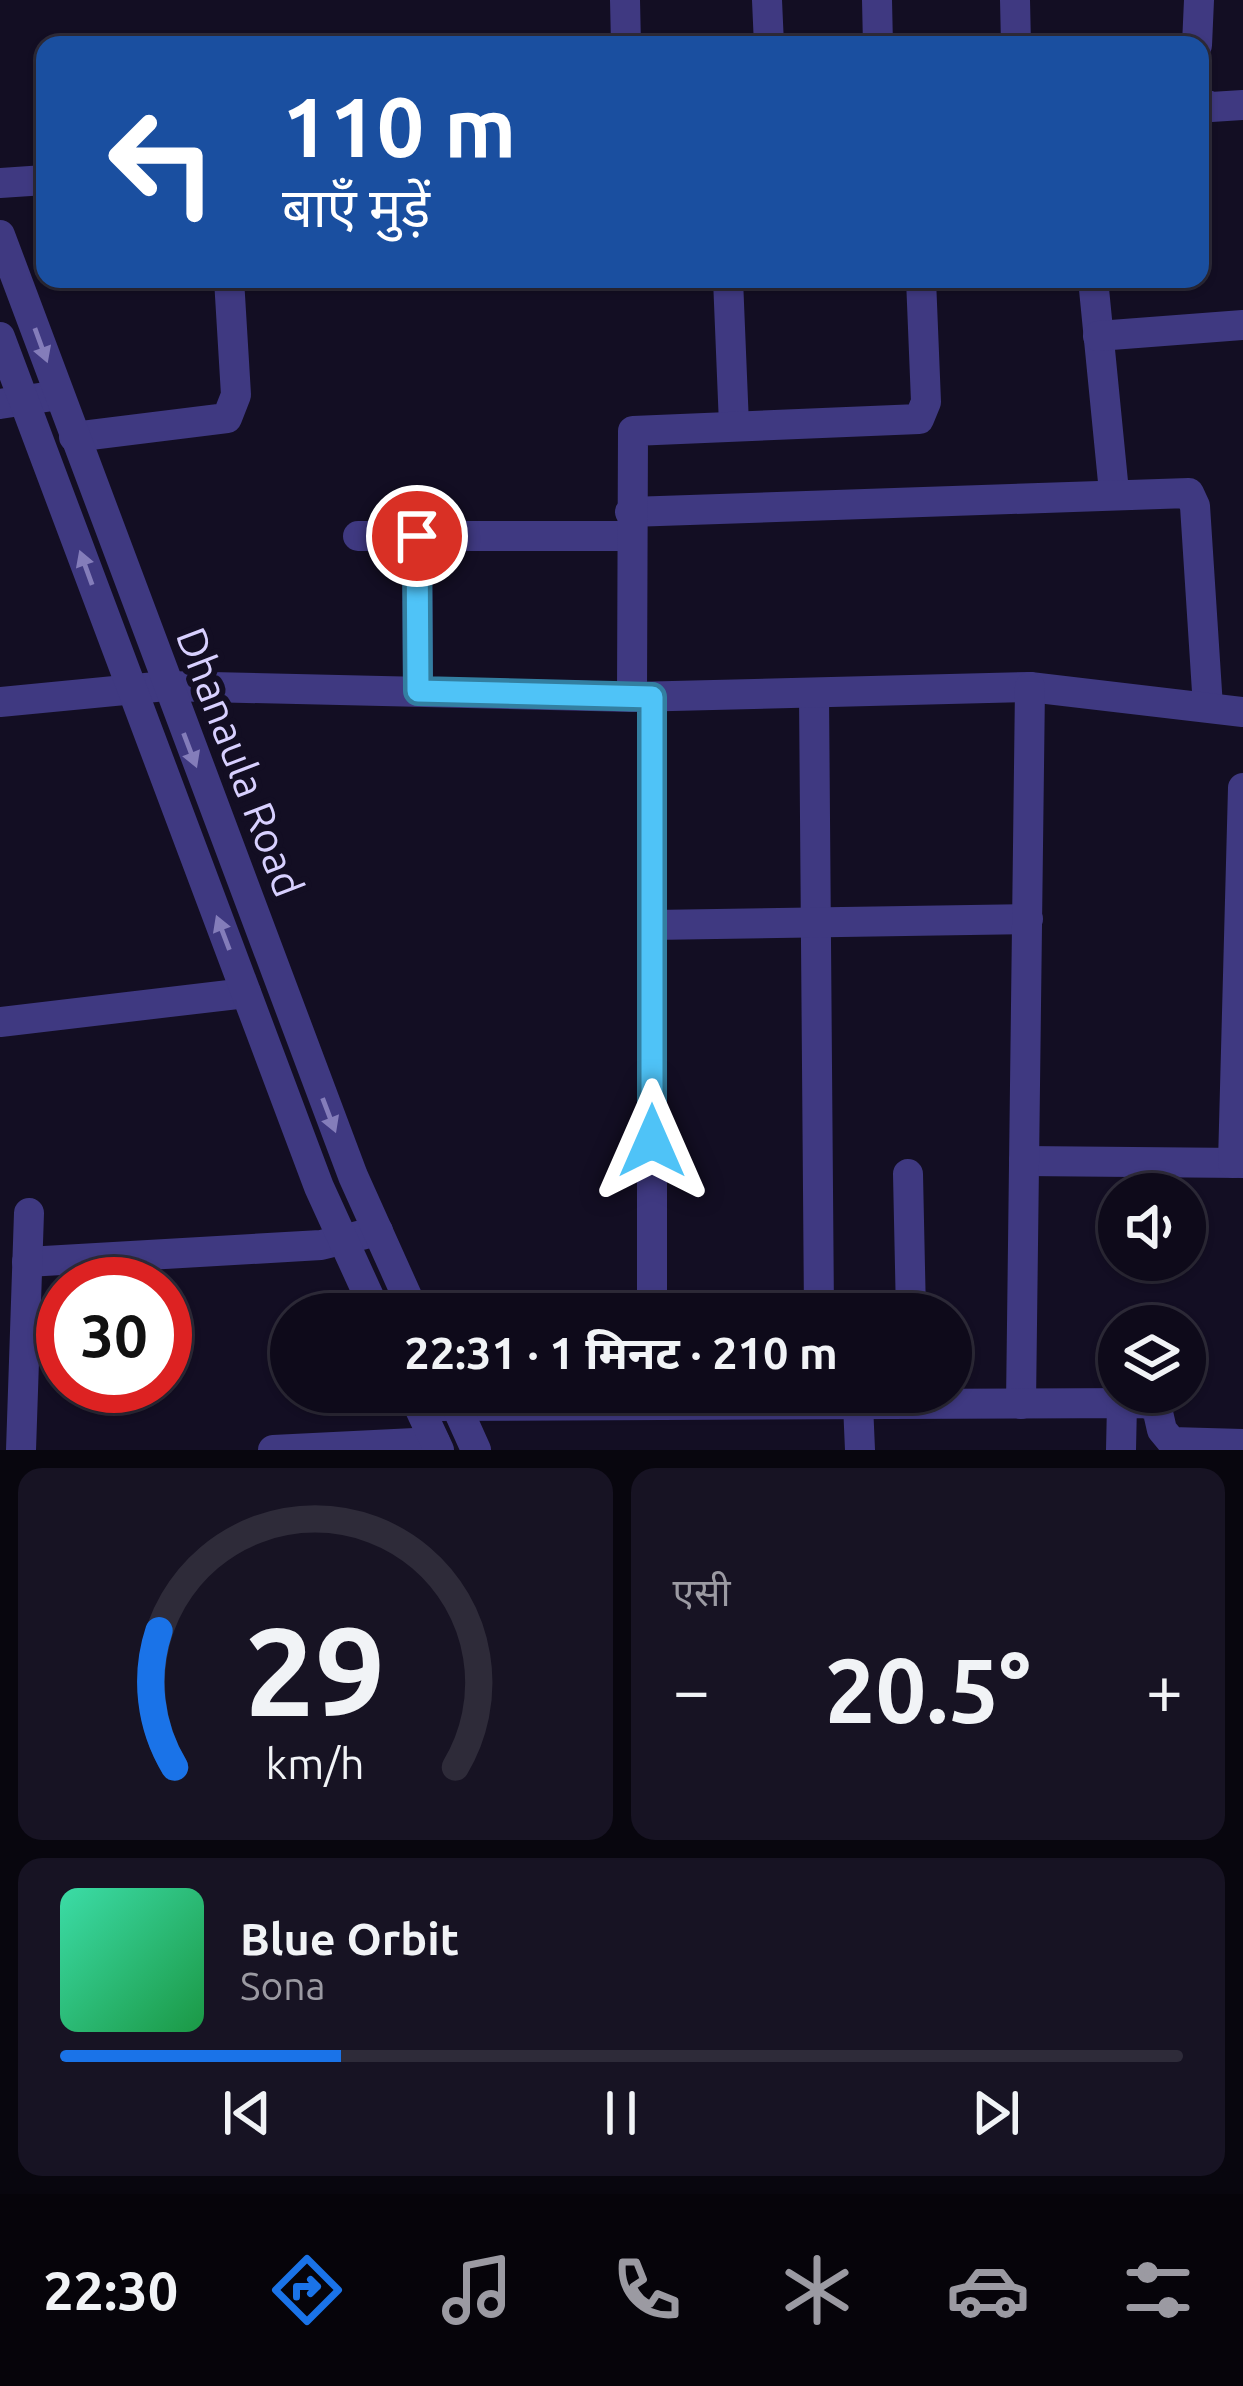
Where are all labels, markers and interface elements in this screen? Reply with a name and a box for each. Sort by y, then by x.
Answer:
text: 110 m [282,79,516,173]
icon: left [84,84,240,240]
text: बाएँ मुड़ें [282,177,430,237]
one-way arrow [32,327,51,363]
pin [366,485,468,587]
icon: arrive [384,503,450,569]
one-way arrow [76,550,94,586]
street label: Dhanaula Road [168,621,313,903]
one-way arrow [182,733,201,769]
one-way arrow [213,915,231,951]
position arrow [589,1078,715,1204]
one-way arrow [321,1097,340,1133]
map controls [1098,1173,1206,1413]
button: sound [1098,1173,1206,1281]
speed limit sign: 30 [36,1257,192,1413]
button: layers [1098,1305,1206,1413]
text: 22:31 · 1 मिनट · 210 m [404,1327,838,1378]
text: एसी [673,1570,731,1613]
text: 29 [245,1600,386,1740]
text: 20.5° [825,1639,1031,1740]
text: − [673,1652,710,1726]
text: + [1146,1652,1183,1726]
text: km/h [266,1739,365,1787]
text: Blue Orbit [240,1913,459,1964]
text: Sona [240,1964,326,2007]
icon: previous [214,2080,280,2146]
icon: pause [588,2080,654,2146]
icon: next [963,2080,1029,2146]
icon: directions [265,2248,349,2332]
icon: music [435,2248,519,2332]
icon: phone [605,2248,689,2332]
icon: climate [775,2248,859,2332]
icon: car [946,2248,1030,2332]
icon: filters [1116,2248,1200,2332]
text: 22:30 [43,2260,178,2320]

